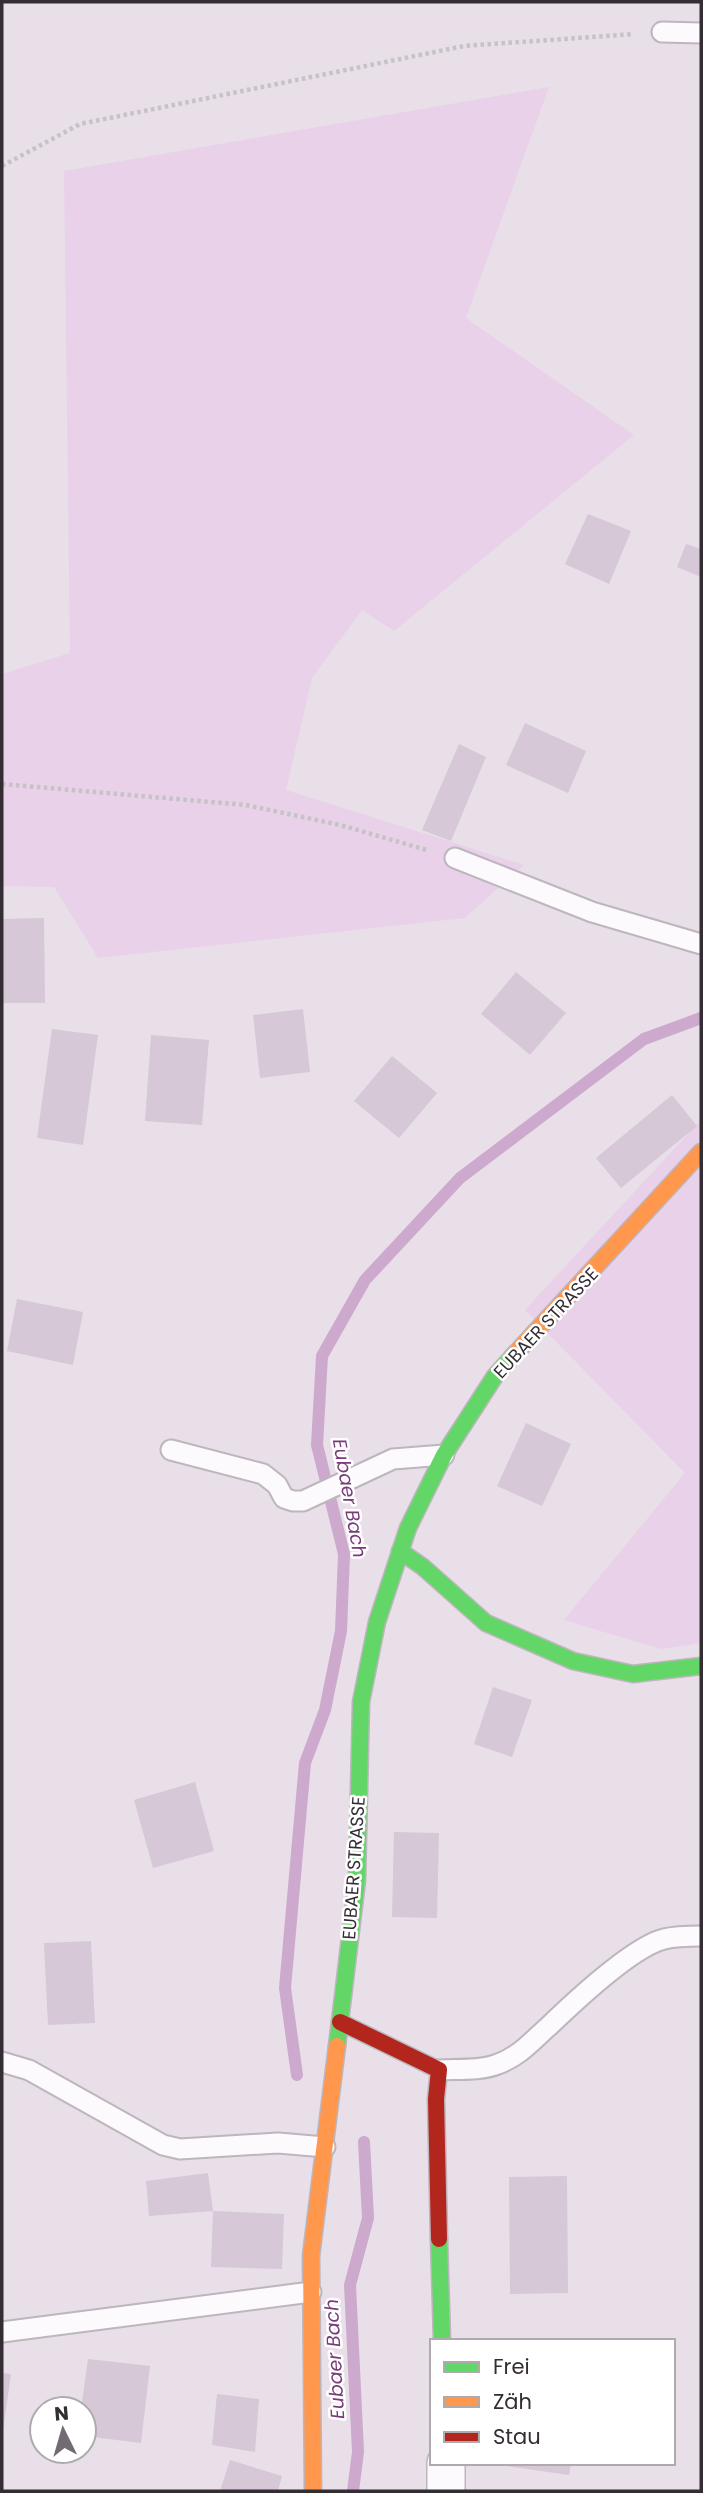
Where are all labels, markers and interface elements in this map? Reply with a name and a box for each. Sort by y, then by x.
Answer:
street label: EUBAER STRASSE [488,1262,604,1384]
water label: Eubaer Bach [326,1437,373,1560]
street label: EUBAER STRASSE [336,1796,371,1940]
water label: Eubaer Bach [318,2298,351,2420]
legend [430,2339,675,2465]
text: Frei [493,2352,530,2381]
text: Zäh [493,2387,532,2416]
north arrow [28,2395,98,2465]
text: N [53,2399,70,2428]
text: Stau [493,2422,541,2451]

